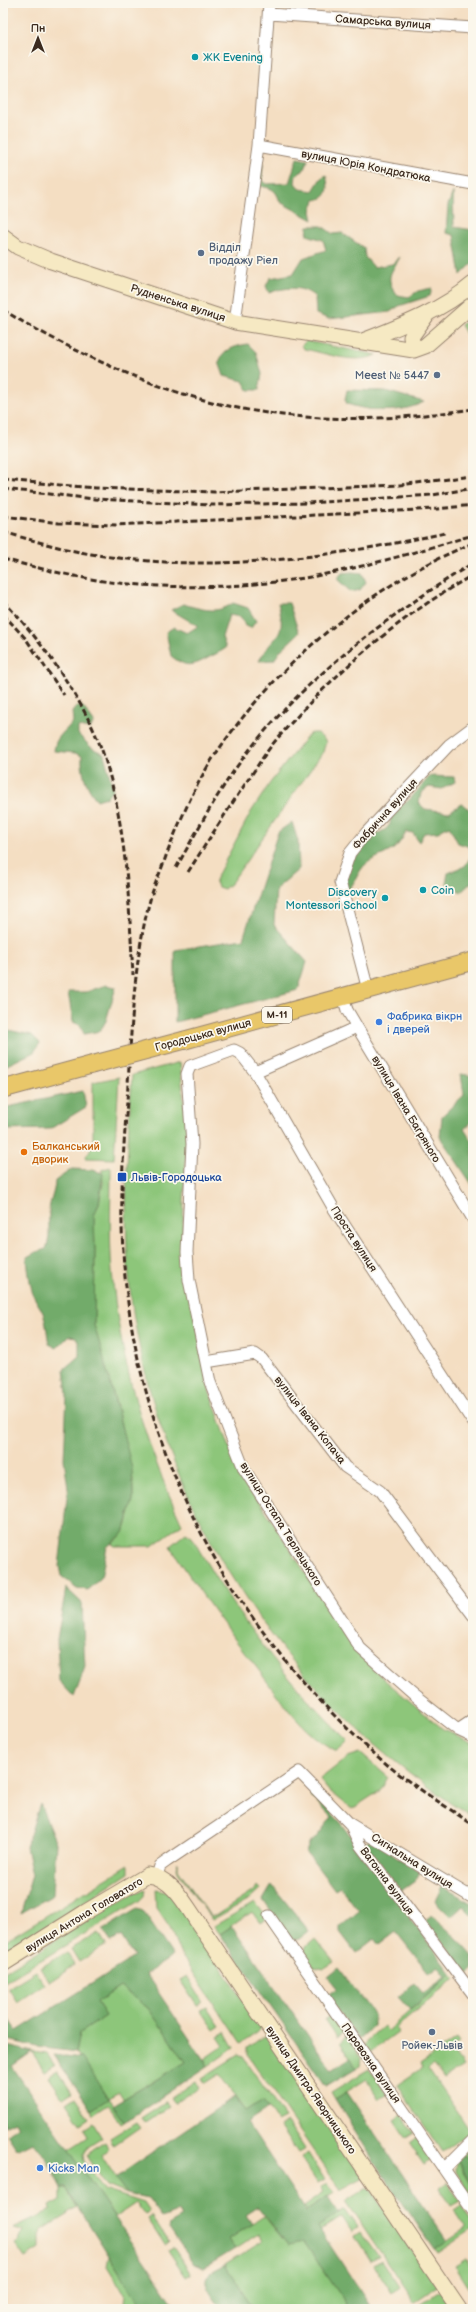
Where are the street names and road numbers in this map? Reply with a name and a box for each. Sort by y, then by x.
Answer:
street label: Самарська вулиця [335,12,431,32]
street label: вулиця Юрія Кондратюка [300,147,432,185]
street label: Рудненська вулиця [129,282,227,324]
street label: Фабрична вулиця [350,776,420,852]
road number: М-11 [262,1007,292,1023]
street label: Городоцька вулиця [154,1016,252,1054]
street label: вулиця Івана Багряного [369,1053,443,1165]
street label: Проста вулиця [328,1204,380,1274]
street label: вулиця Івана Копача [272,1374,349,1467]
street label: вулиця Остапа Терлецького [237,1460,325,1588]
street label: Сигнальна вулиця [369,1831,455,1891]
street label: Вагонна вулиця [357,1845,417,1917]
street label: вулиця Антона Головатого [23,1875,145,1955]
street label: Паровозна вулиця [338,2020,404,2106]
street label: вулиця Дмитра Яворницького [263,2024,359,2157]

